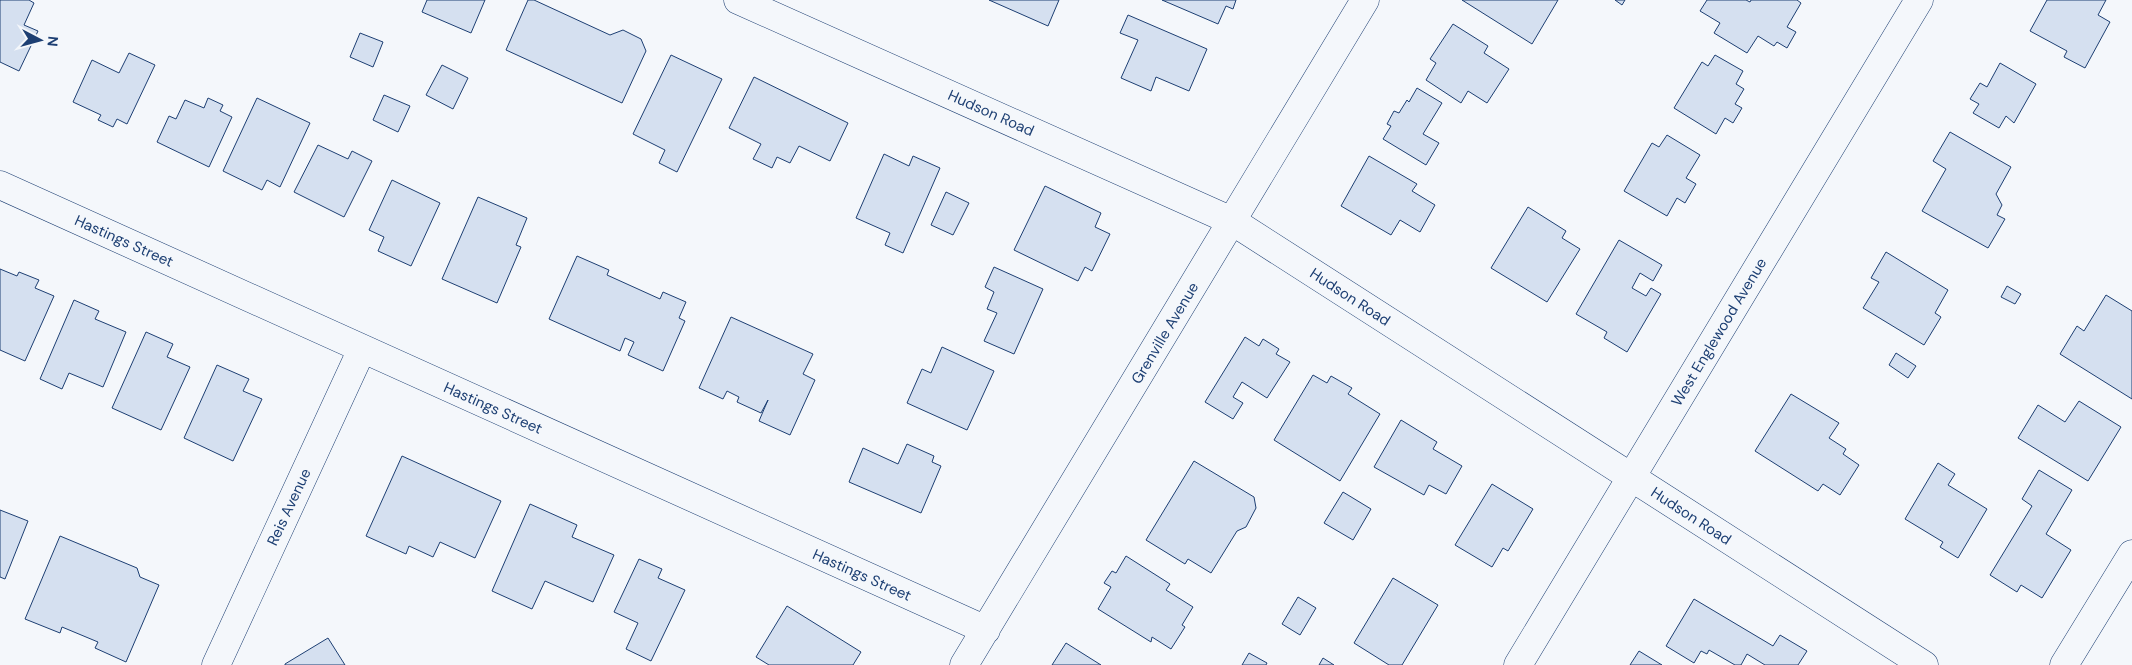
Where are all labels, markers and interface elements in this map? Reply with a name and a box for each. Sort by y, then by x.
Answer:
north arrow [15,15,65,65]
text: N [43,35,62,47]
street label: Hudson Road [945,85,1037,141]
street label: Hastings Street [71,210,177,272]
street label: West Englewood Avenue [1667,254,1771,410]
street label: Hudson Road [1306,264,1394,330]
street label: Grenville Avenue [1127,278,1203,388]
street label: Hastings Street [440,377,546,439]
street label: Reis Avenue [262,465,316,549]
street label: Hudson Road [1647,483,1735,549]
street label: Hastings Street [809,544,915,606]

